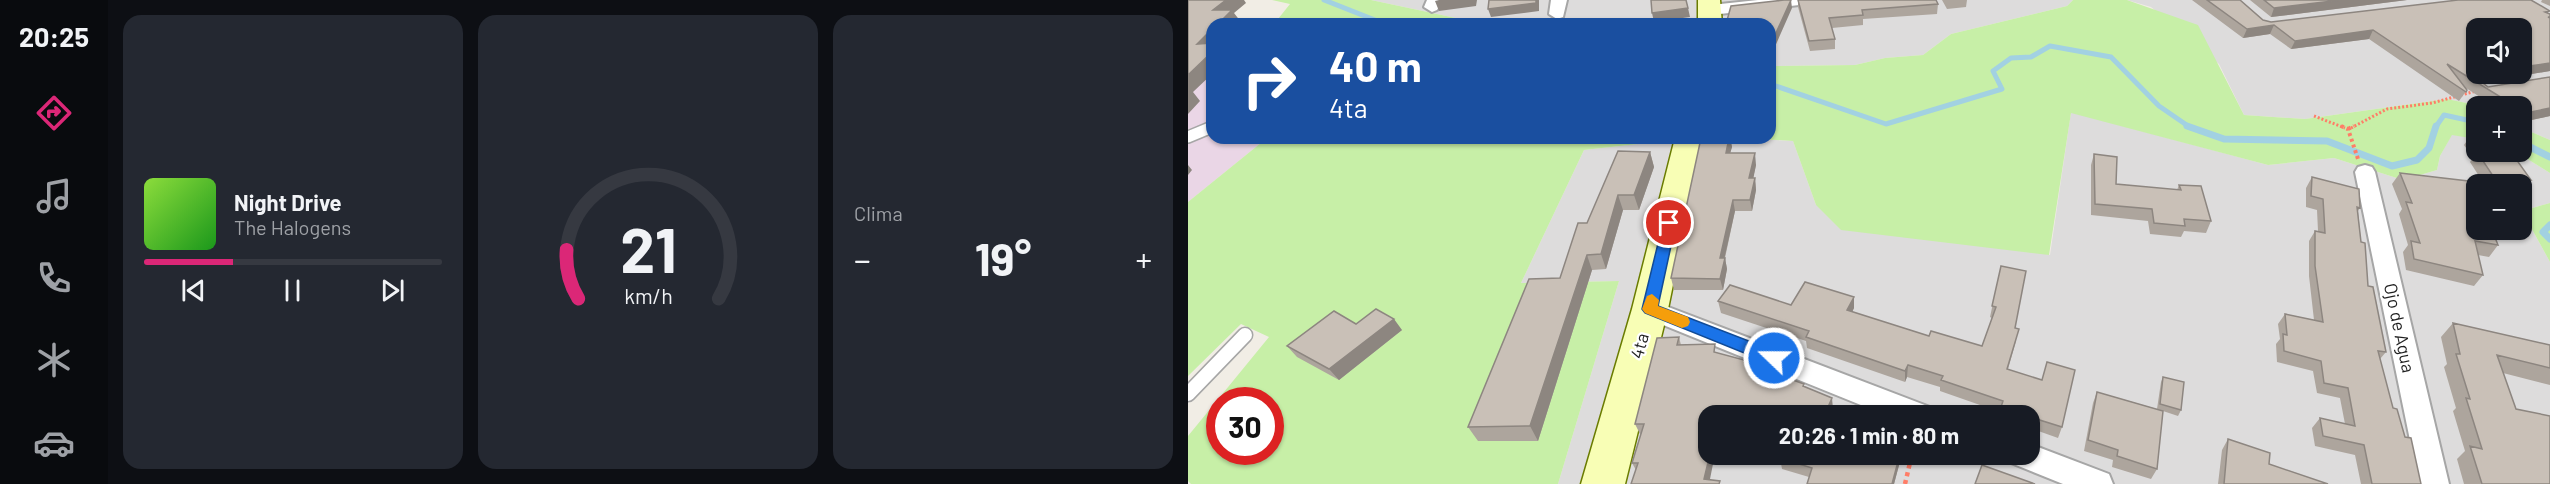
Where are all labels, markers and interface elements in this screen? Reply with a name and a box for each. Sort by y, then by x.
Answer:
map controls [2466,18,2532,240]
button: sound [2466,18,2532,84]
text: 20:25 [19,20,89,52]
text: 40 m [1329,40,1422,90]
icon: right [1230,42,1308,120]
text: 4ta [1329,91,1368,123]
icon: directions [33,92,75,134]
button: + [2466,96,2532,162]
button: − [2466,174,2532,240]
icon: music [33,175,75,217]
text: Night Drive [234,189,342,215]
pin [1643,197,1694,248]
text: Clima [854,201,903,225]
icon: arrive [1652,206,1685,239]
text: 21 [620,211,676,285]
text: The Halogens [234,215,351,239]
text: 19° [975,231,1031,285]
text: − [854,239,871,279]
text: + [1136,239,1152,279]
icon: phone [33,257,75,299]
icon: previous [177,274,210,307]
icon: pause [276,274,309,307]
icon: next [376,274,409,307]
street label: Ojo de Agua [2380,281,2420,375]
text: km/h [624,283,672,308]
position arrow [1742,326,1806,390]
street label: 4ta [1625,330,1653,361]
icon: climate [33,339,75,381]
speed limit sign: 30 [1206,387,1284,465]
icon: car [33,422,75,464]
text: 20:26 · 1 min · 80 m [1779,422,1959,448]

